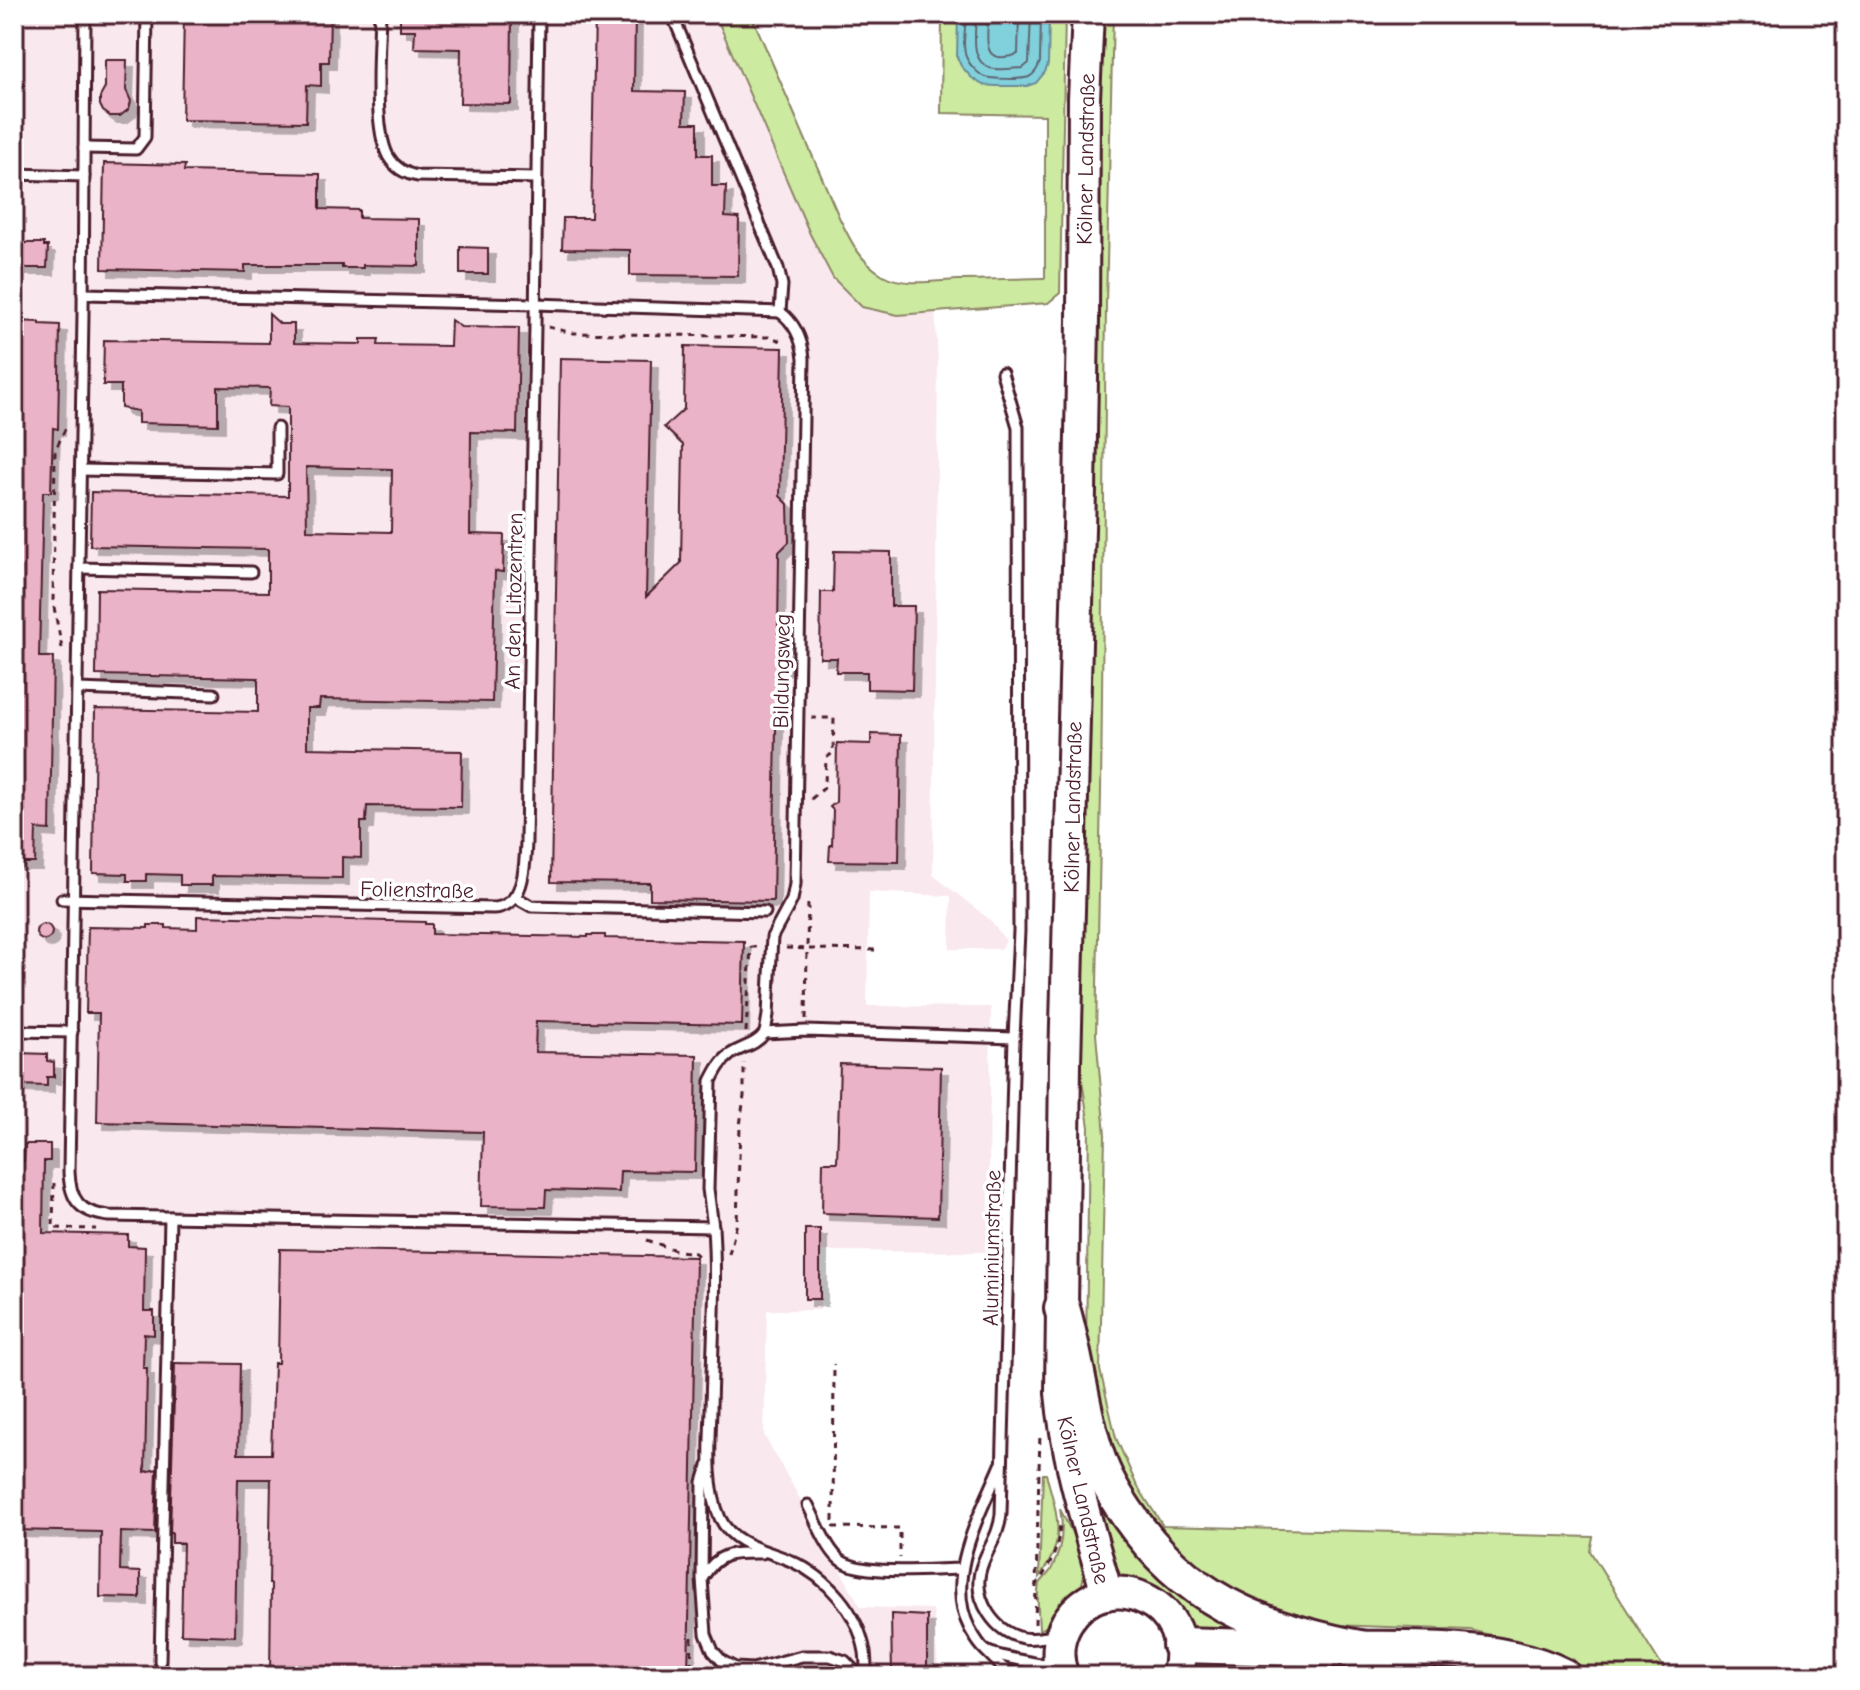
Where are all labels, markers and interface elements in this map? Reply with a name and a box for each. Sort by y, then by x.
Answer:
street label: Kölner Landstraße [1072,73,1100,245]
street label: An den Litozentren [499,512,529,690]
street label: Bildungsweg [768,613,796,729]
street label: Kölner Landstraße [1059,721,1087,893]
street label: Folienstraße [360,876,474,904]
street label: Aluminiumstraße [978,1170,1006,1326]
street label: Kölner Landstraße [1051,1414,1115,1587]

